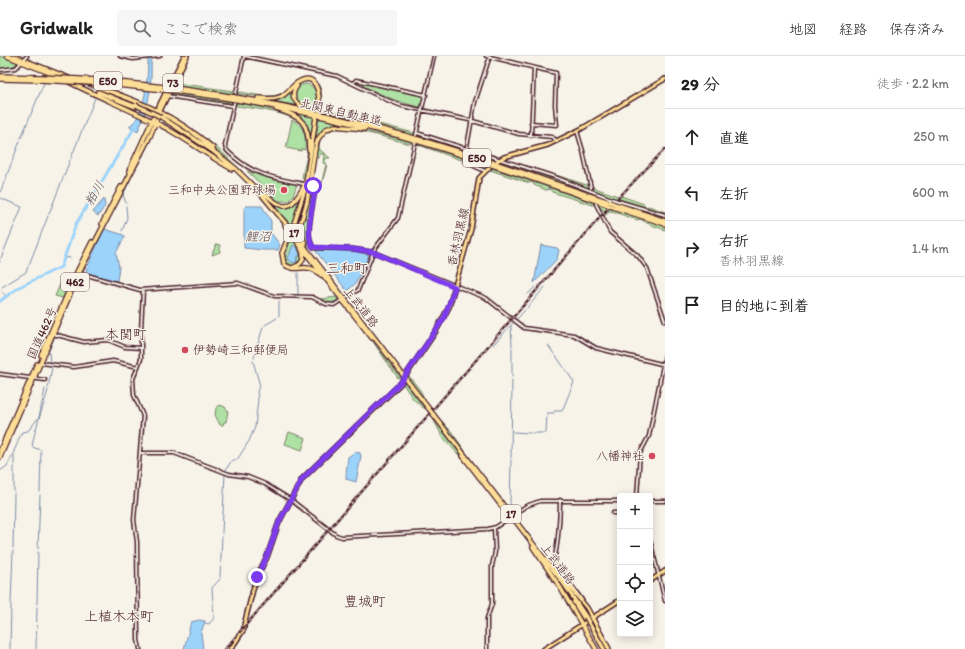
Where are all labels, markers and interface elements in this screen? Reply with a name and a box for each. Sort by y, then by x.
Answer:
search box [117,10,397,46]
text: Gridwalk [20,16,93,39]
icon: search [131,17,153,39]
text: ここで検索 [163,20,238,38]
text: 地図 [789,21,817,38]
text: 経路 [839,21,867,38]
text: 保存済み [889,21,945,38]
road number: E50 [94,72,122,90]
road number: 73 [163,74,183,92]
text: 29 分 [681,74,720,94]
text: 徒歩 · 2.2 km [877,76,949,91]
street label: 北関東自動車道 [298,96,384,128]
icon: ahead [681,126,703,148]
text: 直進 [719,129,749,147]
text: 250 m [913,129,949,144]
road number: E50 [463,149,491,167]
route start [304,177,322,195]
water label: 粕川 [81,178,108,208]
icon: left [681,182,703,204]
place label: 三和中央公園野球場 [168,183,276,197]
marker: 三和中央公園野球場 [279,185,289,195]
text: 左折 [719,185,749,203]
text: 600 m [912,185,949,200]
street label: 香林羽黒線 [444,206,472,268]
road number: 17 [284,224,304,242]
water label: 鯉沼 [245,229,272,244]
text: 右折 [719,232,749,250]
icon: right [681,238,703,260]
text: 1.4 km [912,241,949,256]
text: 香林羽黒線 [719,253,784,268]
district label: 三和町 [326,260,368,277]
road number: 462 [61,273,89,291]
street label: 上武道路 [341,284,381,330]
icon: arrive [681,294,703,316]
text: 目的地に到着 [719,297,809,315]
street label: 国道462号 [24,305,60,361]
district label: 本関町 [105,326,147,343]
place label: 伊勢崎三和郵便局 [193,343,289,357]
marker: 伊勢崎三和郵便局 [180,345,190,355]
place label: 八幡神社 [596,449,644,463]
marker: 八幡神社 [647,451,657,461]
map controls [617,493,653,637]
button: + [617,493,653,529]
road number: 17 [501,505,521,523]
button: − [617,529,653,565]
street label: 上武道路 [538,541,578,587]
button: locate [617,565,653,601]
route end [248,568,266,586]
district label: 豊城町 [344,593,386,610]
button: layers [617,601,653,637]
district label: 上植木本町 [84,608,154,625]

